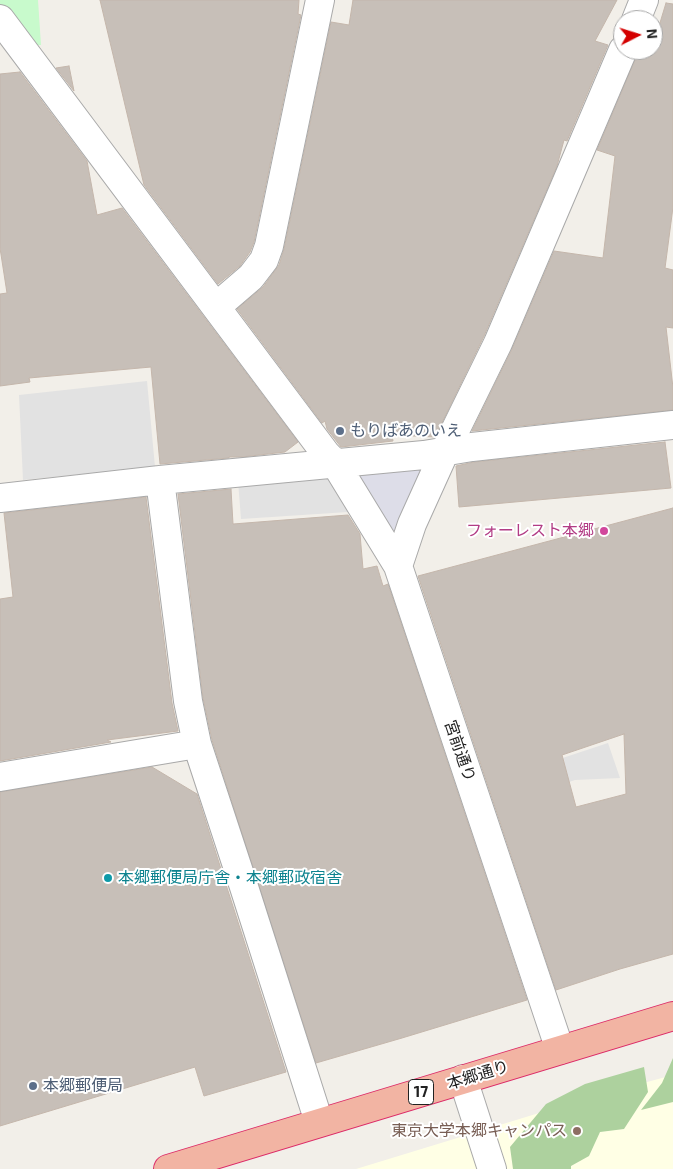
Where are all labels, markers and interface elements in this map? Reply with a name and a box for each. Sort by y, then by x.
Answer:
north arrow [613,10,663,60]
text: N [644,28,661,40]
place label: もりばあのいえ [350,421,462,441]
marker: もりばあのいえ [334,425,346,437]
place label: フォーレスト本郷 [466,521,594,541]
marker: フォーレスト本郷 [598,525,610,537]
street label: 宮前通り [441,718,479,784]
place label: 本郷郵便局庁舎・本郷郵政宿舎 [118,868,342,888]
marker: 本郷郵便局庁舎・本郷郵政宿舎 [102,872,114,884]
street label: 本郷通り [445,1056,511,1094]
place label: 本郷郵便局 [43,1076,123,1096]
marker: 本郷郵便局 [27,1080,39,1092]
road number: 17 [408,1080,434,1104]
place label: 東京大学本郷キャンパス [391,1121,567,1141]
marker: 東京大学本郷キャンパス [571,1125,583,1137]

